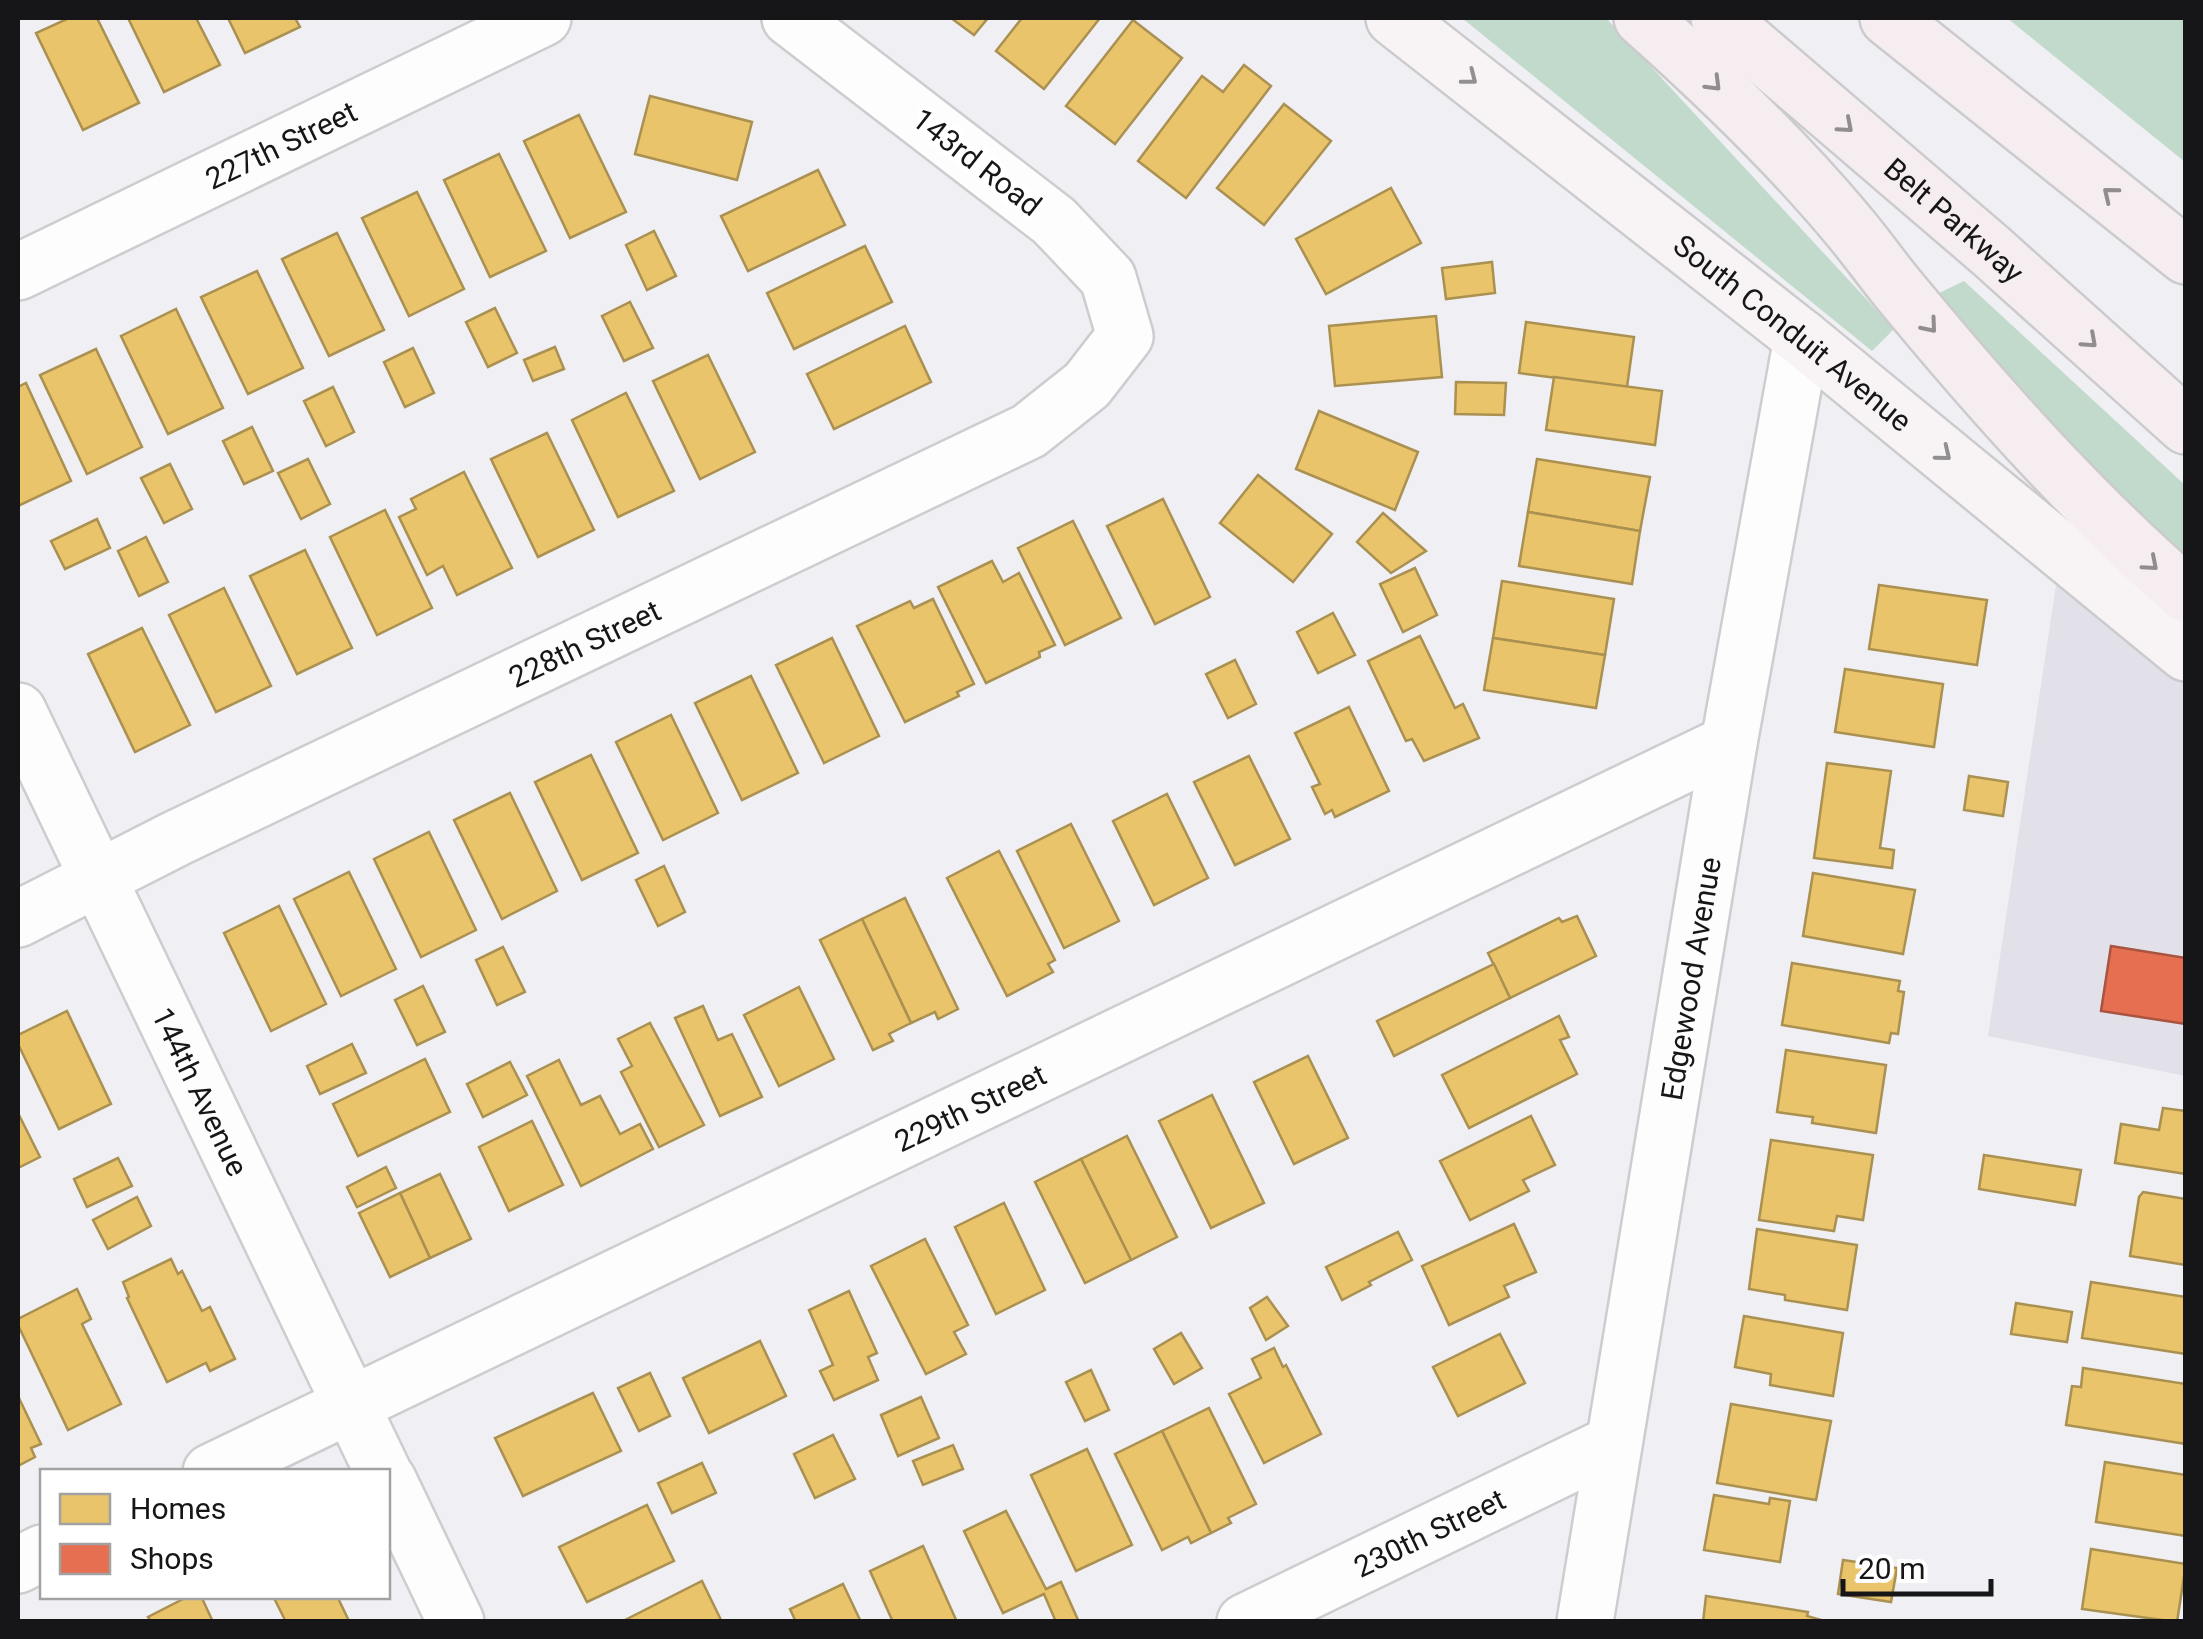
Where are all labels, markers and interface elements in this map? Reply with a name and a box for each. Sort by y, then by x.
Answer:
one-way arrow [1459,66,1477,83]
one-way arrow [1703,72,1721,90]
street label: 227th Street [200,93,362,196]
street label: 143rd Road [906,101,1048,223]
one-way arrow [1835,115,1853,133]
street label: Belt Parkway [1878,150,2031,289]
one-way arrow [2104,188,2122,206]
street label: South Conduit Avenue [1667,227,1919,438]
one-way arrow [1918,315,1936,333]
one-way arrow [2078,329,2097,347]
one-way arrow [1932,442,1950,460]
one-way arrow [2139,552,2158,570]
street label: 228th Street [503,592,666,694]
street label: Edgewood Avenue [1653,854,1728,1103]
street label: 144th Avenue [145,1002,256,1181]
street label: 229th Street [889,1056,1051,1159]
legend [40,1469,390,1599]
street label: 230th Street [1348,1481,1511,1584]
text: Homes [130,1491,226,1526]
scale bar [1843,1534,1990,1596]
text: Shops [130,1541,214,1576]
text: 20 m [1858,1551,1925,1586]

